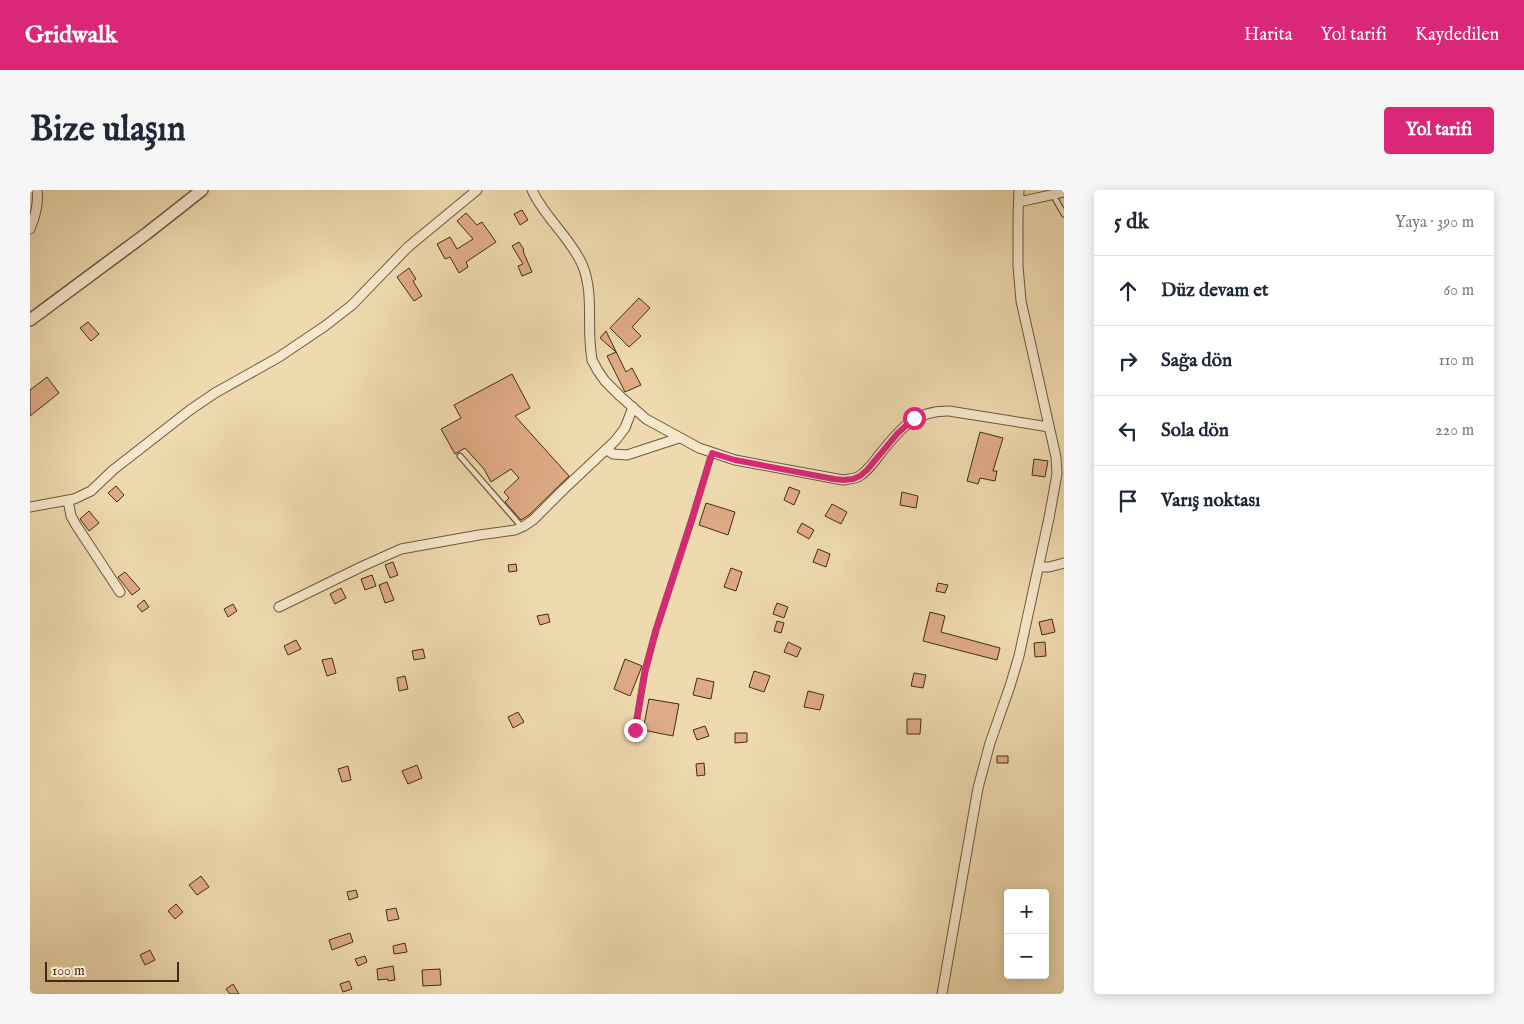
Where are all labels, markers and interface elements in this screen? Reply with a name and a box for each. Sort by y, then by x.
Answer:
text: Gridwalk [25,20,117,51]
text: Harita [1244,24,1293,47]
text: Yol tarifi [1321,24,1387,47]
text: Kaydedilen [1415,24,1499,47]
button: Yol tarifi [1384,107,1494,154]
text: Bize ulaşın [30,108,186,153]
text: 5 dk [1114,209,1149,236]
text: Yaya · 390 m [1395,213,1474,233]
icon: ahead [1114,277,1142,305]
text: Düz devam et [1161,279,1269,303]
text: 60 m [1444,281,1474,301]
icon: right [1114,347,1142,375]
text: Sağa dön [1161,349,1232,373]
text: 110 m [1438,351,1474,371]
route start [903,407,926,430]
icon: left [1114,417,1142,445]
text: Sola dön [1161,419,1229,443]
text: 220 m [1435,421,1474,441]
icon: arrive [1114,487,1142,515]
text: Varış noktası [1161,489,1260,513]
route end [624,719,647,742]
map controls [1004,889,1049,979]
button: + [1004,889,1049,934]
button: − [1004,934,1049,979]
scale bar [45,959,179,982]
text: 100 m [52,962,85,980]

